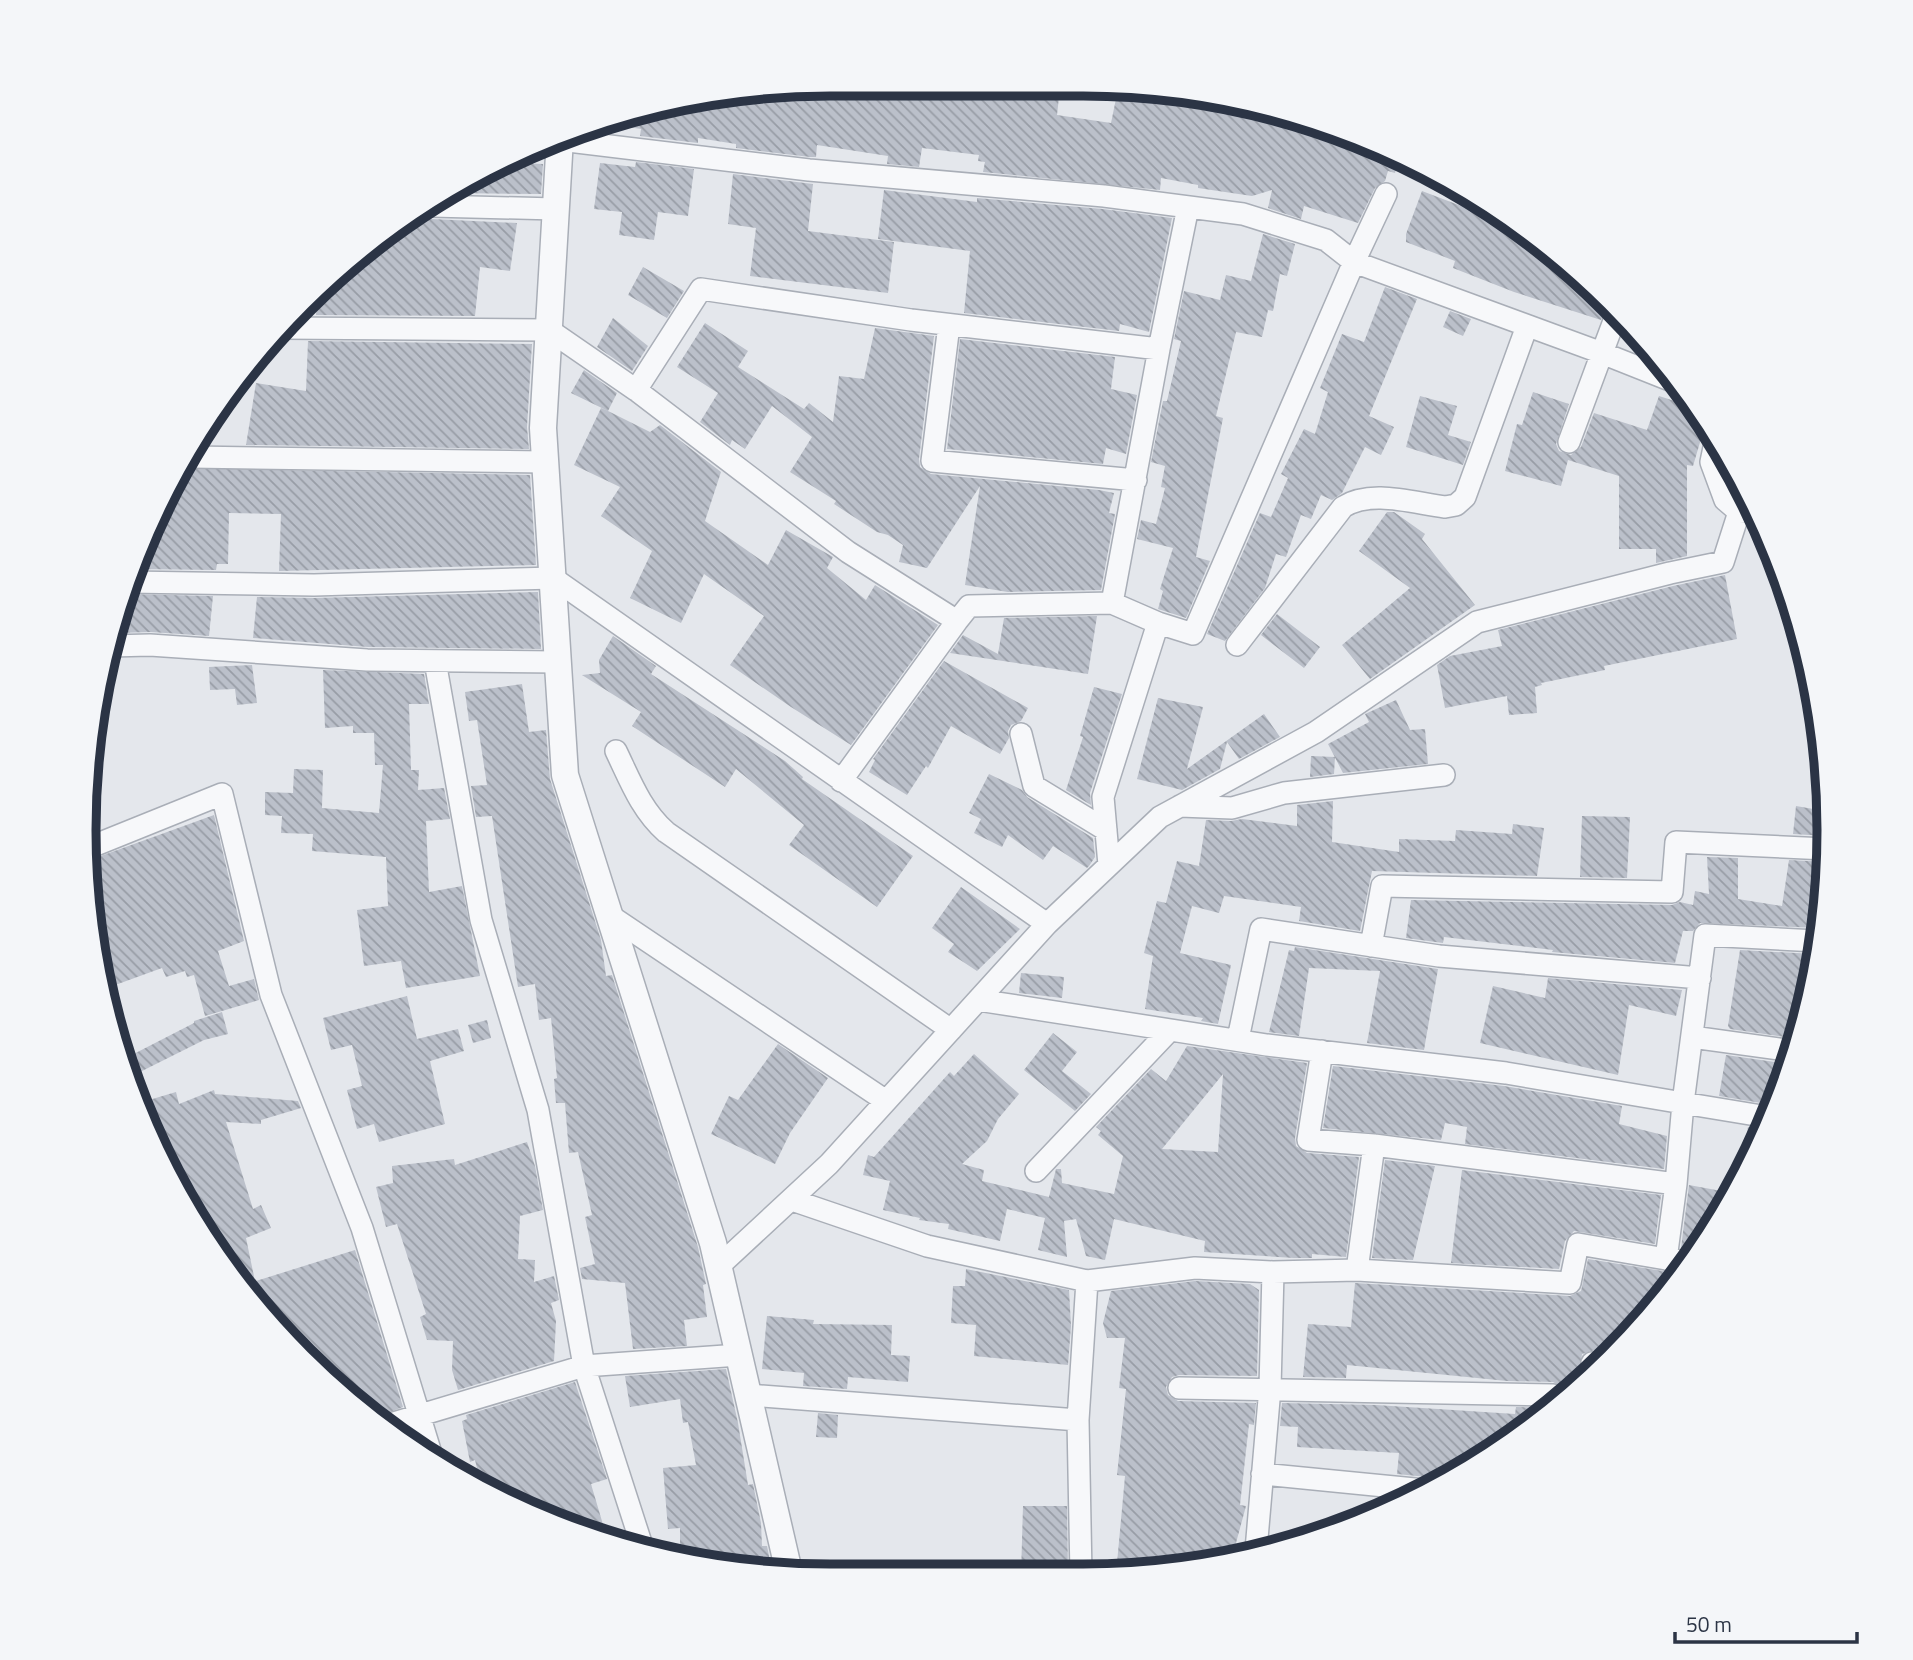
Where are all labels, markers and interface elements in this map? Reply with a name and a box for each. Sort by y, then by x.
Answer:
scale bar [1675,1600,1857,1644]
text: 50 m [1686,1608,1732,1640]

